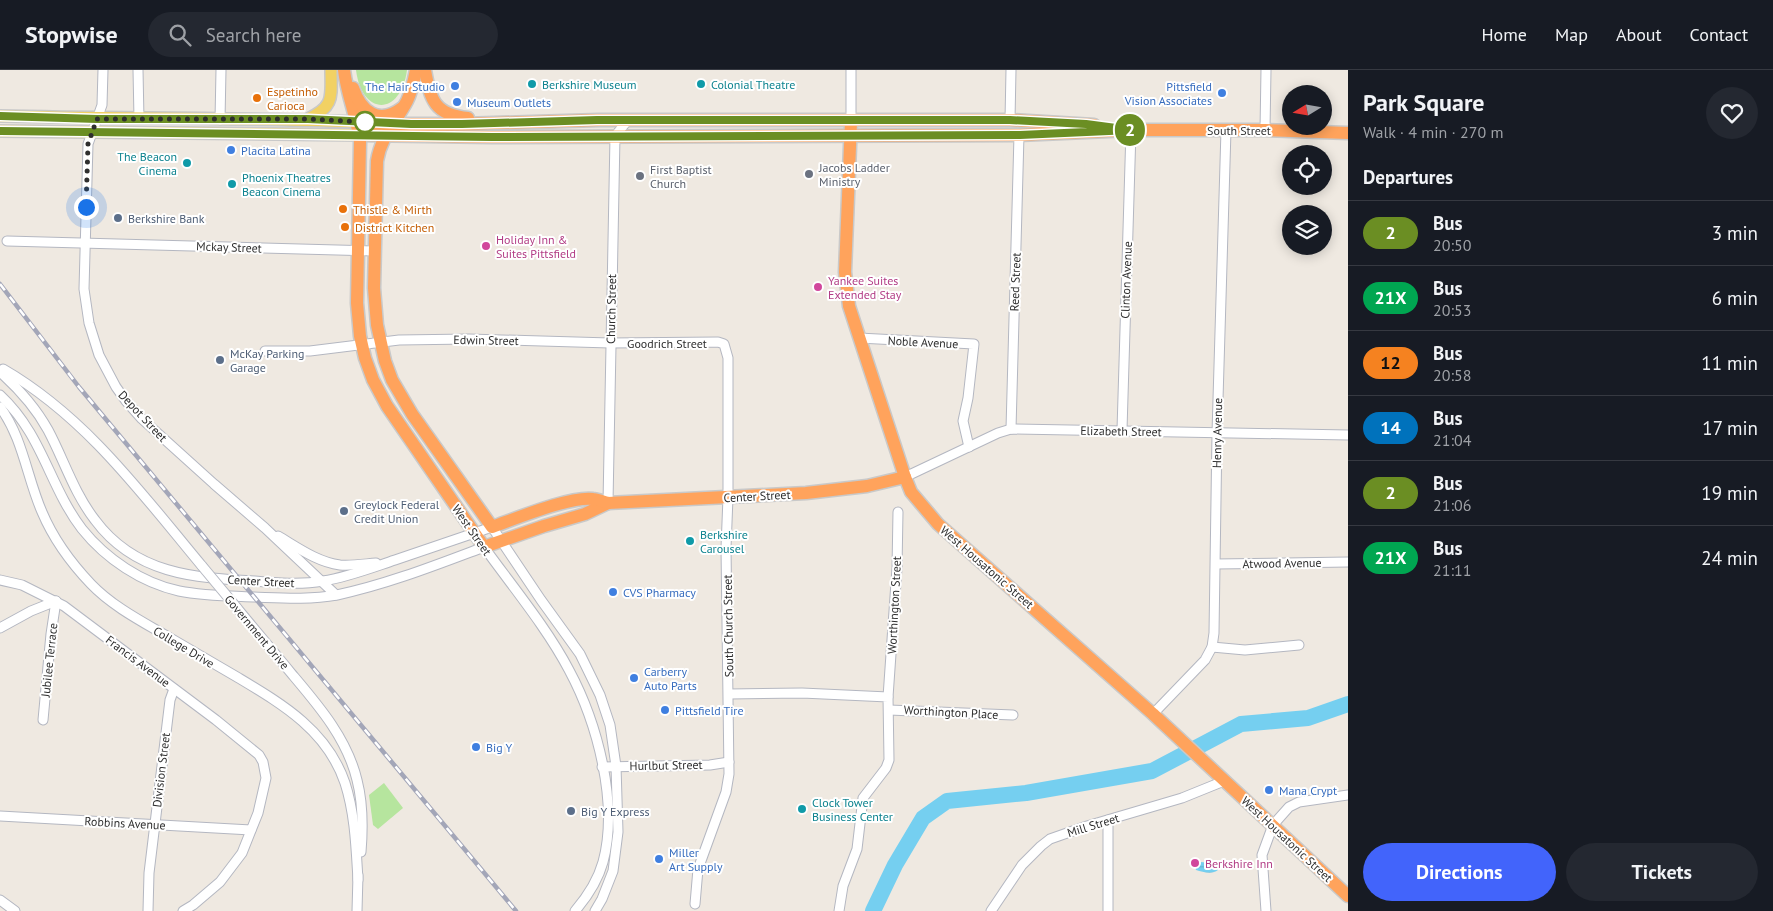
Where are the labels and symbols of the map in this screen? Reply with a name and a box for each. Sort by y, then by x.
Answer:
place label: Berkshire Museum [542,77,636,92]
place label: Colonial Theatre [711,77,795,92]
marker: Berkshire Museum [526,78,538,90]
marker: Colonial Theatre [695,78,707,90]
place label: The Hair Studio [365,79,445,94]
place label: Pittsfield Vision Associates [1124,79,1212,108]
marker: The Hair Studio [449,80,461,92]
place label: Espetinho Carioca [267,84,318,113]
north arrow [1282,85,1332,135]
marker: Pittsfield Vision Associates [1216,87,1228,99]
marker: Espetinho Carioca [251,92,263,104]
place label: Museum Outlets [467,95,551,110]
marker: Museum Outlets [451,96,463,108]
unlabelled marker [354,111,376,133]
line badge: 2 [1114,114,1146,146]
street label: South Street [1207,123,1271,138]
place label: Placita Latina [241,143,311,158]
marker: Placita Latina [225,144,237,156]
place label: The Beacon Cinema [117,149,177,178]
marker: The Beacon Cinema [181,157,193,169]
place label: Jacobs Ladder Ministry [818,160,890,189]
place label: First Baptist Church [650,162,712,191]
marker: Jacobs Ladder Ministry [803,168,815,180]
place label: Phoenix Theatres Beacon Cinema [242,170,331,199]
marker: First Baptist Church [634,170,646,182]
marker: Phoenix Theatres Beacon Cinema [226,178,238,190]
your location [74,195,99,220]
place label: Thistle & Mirth [353,202,432,217]
marker: Thistle & Mirth [337,203,349,215]
place label: Berkshire Bank [128,211,205,226]
marker: Berkshire Bank [112,212,124,224]
place label: District Kitchen [355,220,434,235]
marker: District Kitchen [339,221,351,233]
place label: Holiday Inn & Suites Pittsfield [496,232,576,261]
street label: Mckay Street [196,238,262,256]
marker: Holiday Inn & Suites Pittsfield [480,240,492,252]
street label: Clinton Avenue [1117,241,1135,319]
street label: Reed Street [1006,252,1024,312]
place label: Yankee Suites Extended Stay [828,273,902,302]
street label: Church Street [603,274,619,344]
marker: Yankee Suites Extended Stay [812,281,824,293]
street label: Edwin Street [453,332,519,348]
street label: Noble Avenue [887,333,959,351]
street label: Goodrich Street [627,336,707,351]
place label: McKay Parking Garage [230,346,305,375]
marker: McKay Parking Garage [214,354,226,366]
street label: Depot Street [115,387,171,445]
street label: Henry Avenue [1209,398,1225,468]
street label: Elizabeth Street [1080,423,1162,439]
street label: Center Street [723,487,791,505]
place label: Greylock Federal Credit Union [354,497,440,526]
street label: West Street [449,502,495,558]
marker: Greylock Federal Credit Union [338,505,350,517]
street label: West Housatonic Street [937,522,1037,612]
place label: Berkshire Carousel [700,527,748,556]
marker: Berkshire Carousel [684,535,696,547]
street label: Atwood Avenue [1242,555,1322,571]
street label: Worthington Street [884,556,904,654]
street label: Center Street [227,572,295,590]
street label: South Church Street [720,574,736,678]
place label: CVS Pharmacy [623,585,696,600]
marker: CVS Pharmacy [607,586,619,598]
street label: Government Drive [221,592,293,672]
street label: Jubilee Terrace [38,622,60,699]
street label: College Drive [151,623,217,671]
street label: Francis Avenue [103,632,173,690]
place label: Carberry Auto Parts [644,664,697,693]
marker: Carberry Auto Parts [628,672,640,684]
street label: Worthington Place [903,702,999,722]
place label: Pittsfield Tire [675,703,744,718]
marker: Pittsfield Tire [659,704,671,716]
street label: Division Street [149,732,173,808]
place label: Big Y [486,740,513,755]
marker: Big Y [470,741,482,753]
street label: Hurlbut Street [629,757,703,773]
place label: Mana Crypt [1279,783,1337,798]
marker: Mana Crypt [1263,784,1275,796]
street label: West Housatonic Street [1238,793,1336,885]
place label: Clock Tower Business Center [812,795,893,824]
marker: Clock Tower Business Center [796,803,808,815]
place label: Big Y Express [581,804,650,819]
marker: Big Y Express [565,805,577,817]
street label: Mill Street [1065,810,1121,840]
street label: Robbins Avenue [84,813,166,833]
place label: Miller Art Supply [669,845,723,874]
marker: Miller Art Supply [653,853,665,865]
place label: Berkshire Inn [1205,856,1273,871]
marker: Berkshire Inn [1189,857,1201,869]

